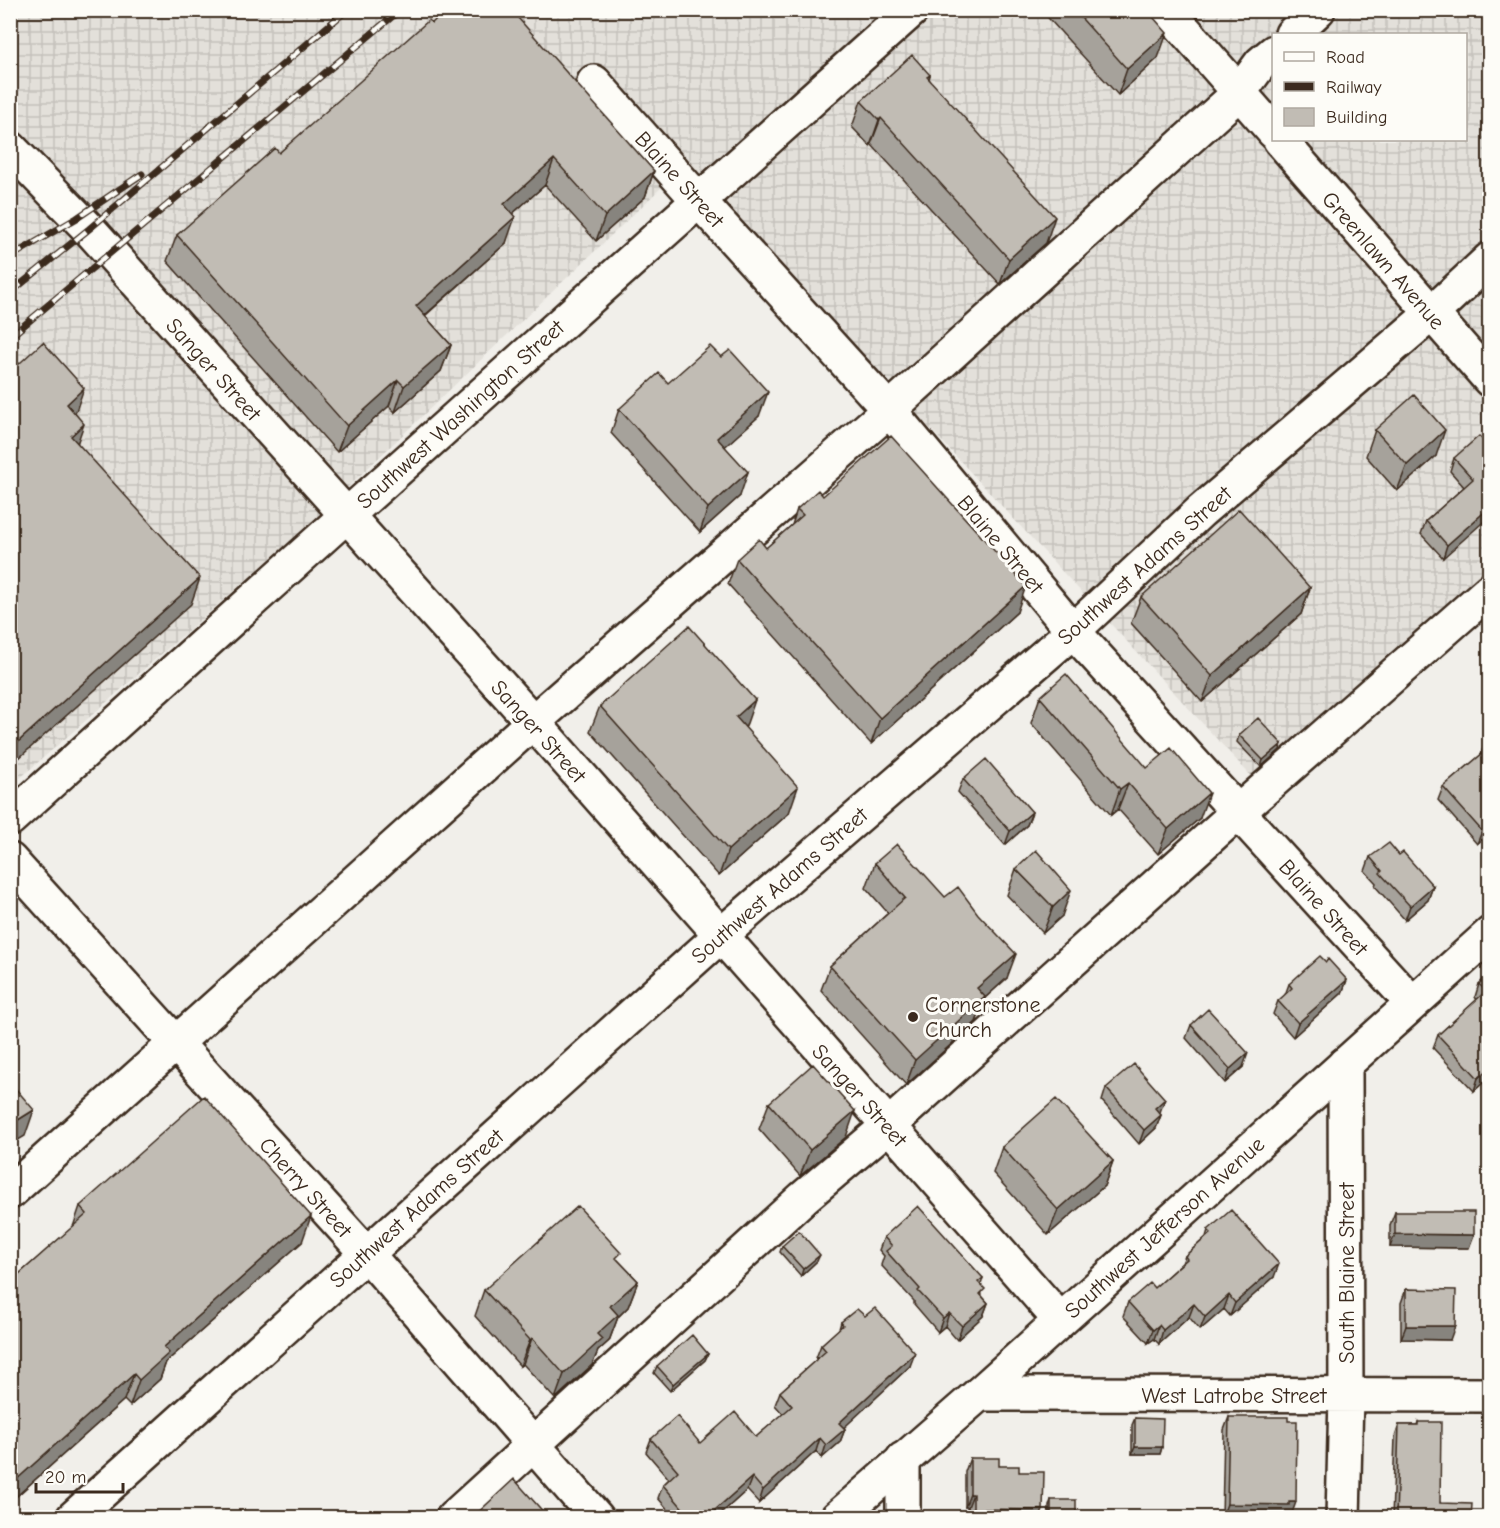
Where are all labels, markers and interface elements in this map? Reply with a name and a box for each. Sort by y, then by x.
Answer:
legend [1272,33,1467,141]
text: Road [1326,47,1365,68]
text: Railway [1326,77,1383,98]
text: Building [1326,107,1388,128]
street label: Blaine Street [629,126,730,234]
street label: Greenlawn Avenue [1316,186,1450,335]
street label: Sanger Street [160,313,267,427]
street label: Southwest Washington Street [352,314,570,515]
street label: Southwest Adams Street [1052,480,1238,651]
street label: Blaine Street [952,490,1049,600]
street label: Sanger Street [485,675,592,789]
street label: Southwest Adams Street [686,802,874,969]
street label: Blaine Street [1273,854,1374,962]
place label: Cornerstone Church [925,992,1040,1043]
marker: Cornerstone Church [906,1010,920,1024]
street label: Sanger Street [806,1039,913,1153]
street label: Southwest Adams Street [324,1123,510,1294]
street label: Southwest Jefferson Avenue [1060,1131,1270,1324]
street label: Cherry Street [253,1132,358,1244]
street label: South Blaine Street [1334,1182,1360,1363]
street label: West Latrobe Street [1142,1383,1327,1409]
scale bar [36,1456,123,1494]
text: 20 m [45,1467,86,1488]

